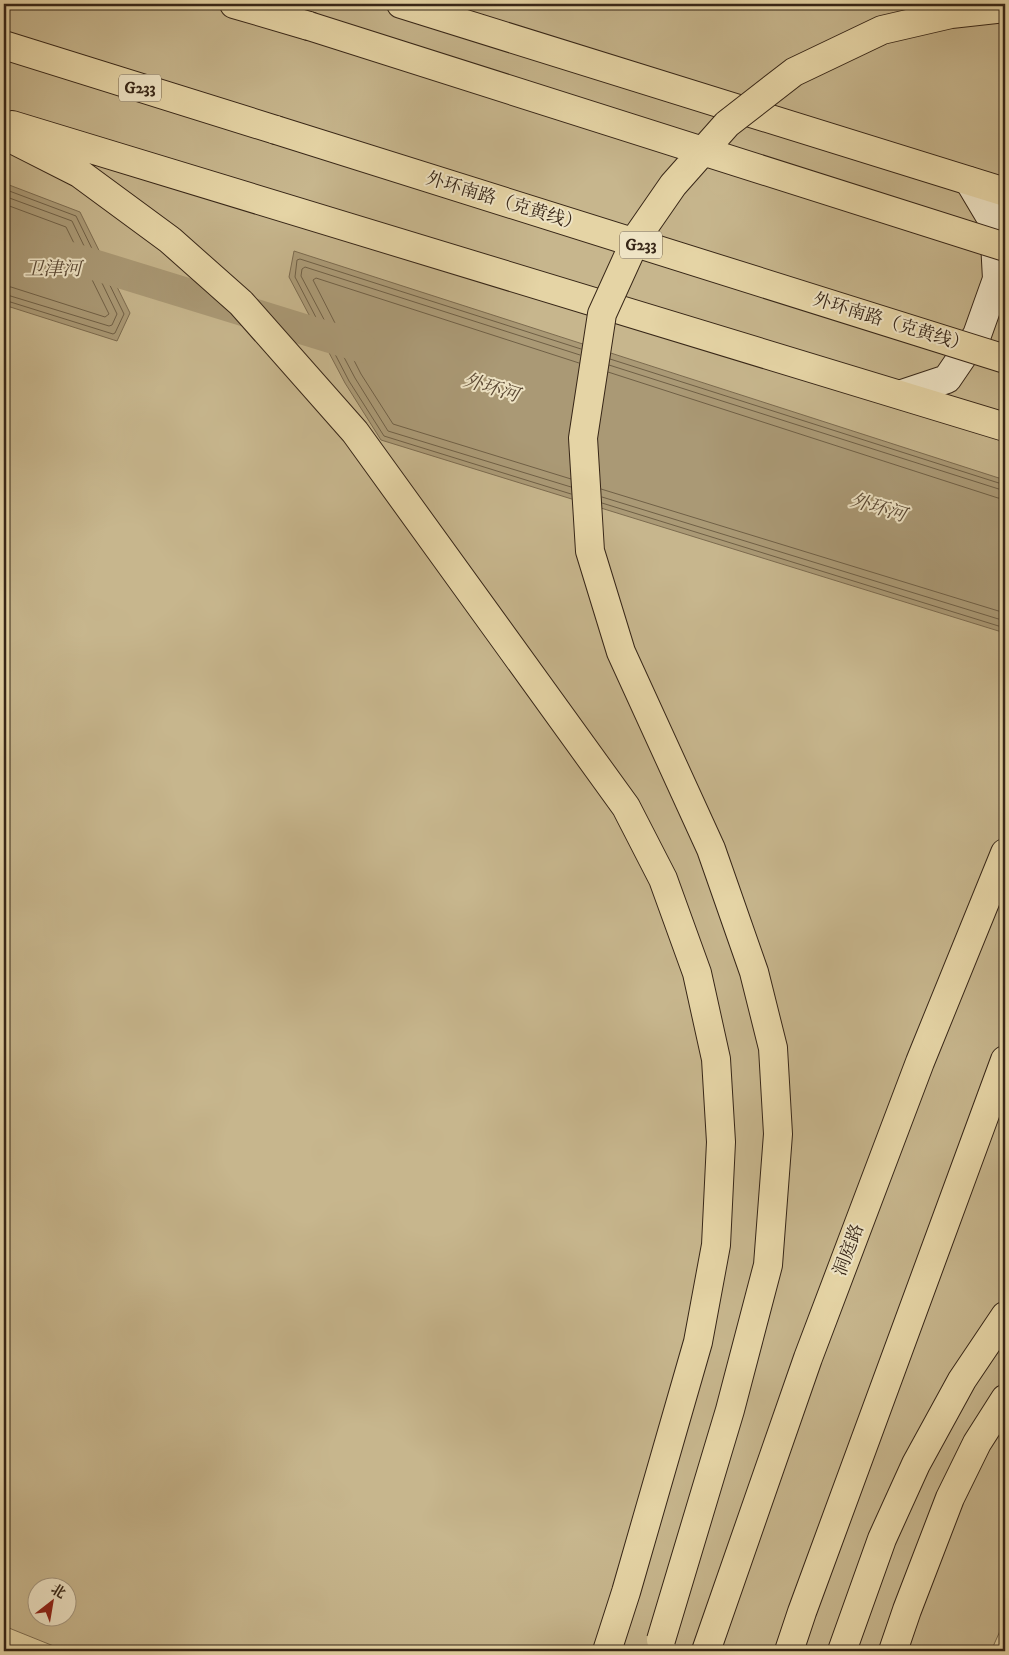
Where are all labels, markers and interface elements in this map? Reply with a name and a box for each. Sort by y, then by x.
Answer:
road number: G233 [119,75,161,102]
street label: 外环南路（克黄线） [423,168,585,236]
road number: G233 [620,232,662,258]
water label: 卫津河 [24,258,84,281]
street label: 外环南路（克黄线） [810,289,972,357]
water label: 外环河 [460,369,524,408]
water label: 外环河 [847,489,911,528]
street label: 洞庭路 [829,1221,869,1279]
north arrow [28,1578,78,1628]
text: 北 [48,1580,69,1603]

